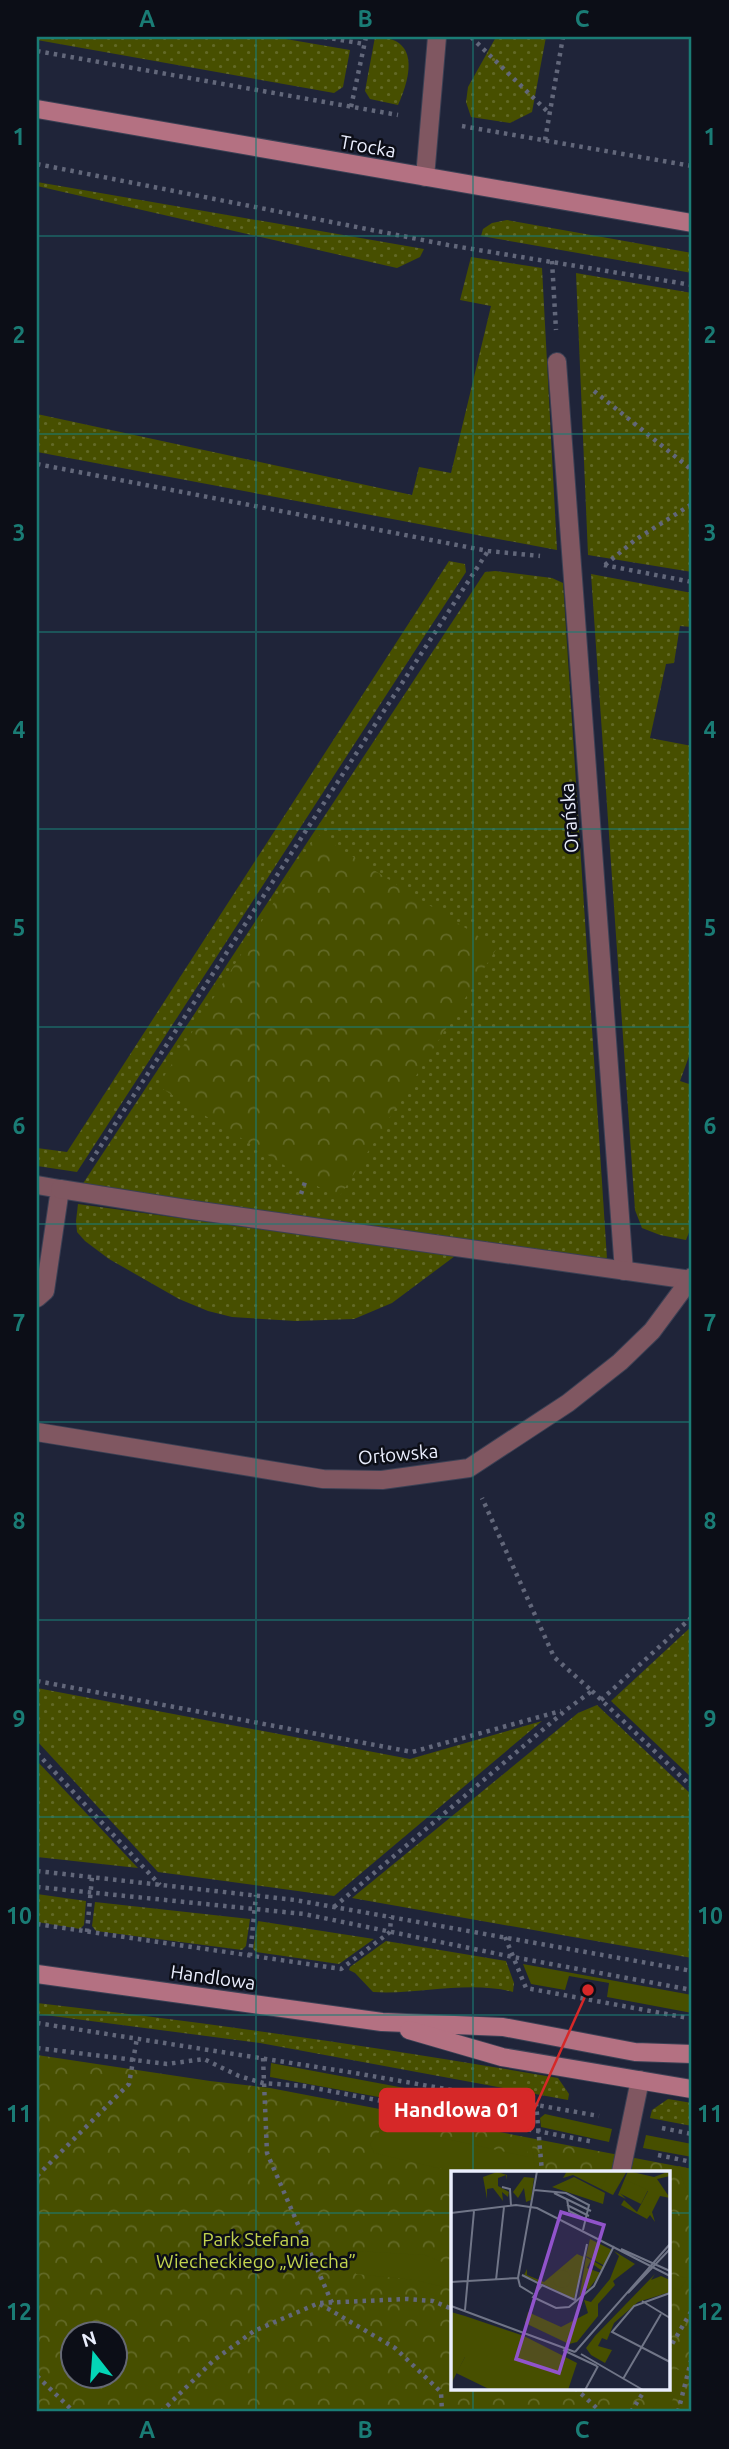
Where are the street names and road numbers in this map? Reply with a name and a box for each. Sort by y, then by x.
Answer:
street label: Trocka [338,130,398,162]
street label: Orańska [556,782,582,854]
street label: Orłowska [357,1440,439,1468]
street label: Handlowa [169,1960,257,1994]

